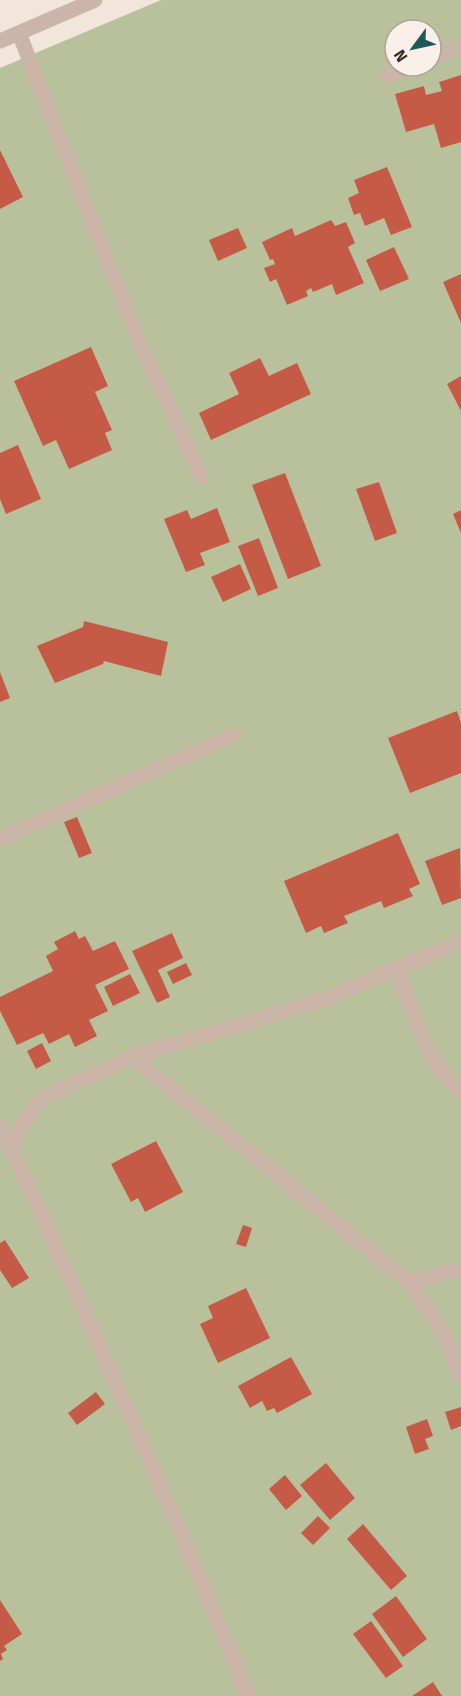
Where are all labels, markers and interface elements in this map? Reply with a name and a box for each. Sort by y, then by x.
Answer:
north arrow [383,18,443,78]
text: N [390,46,412,66]

